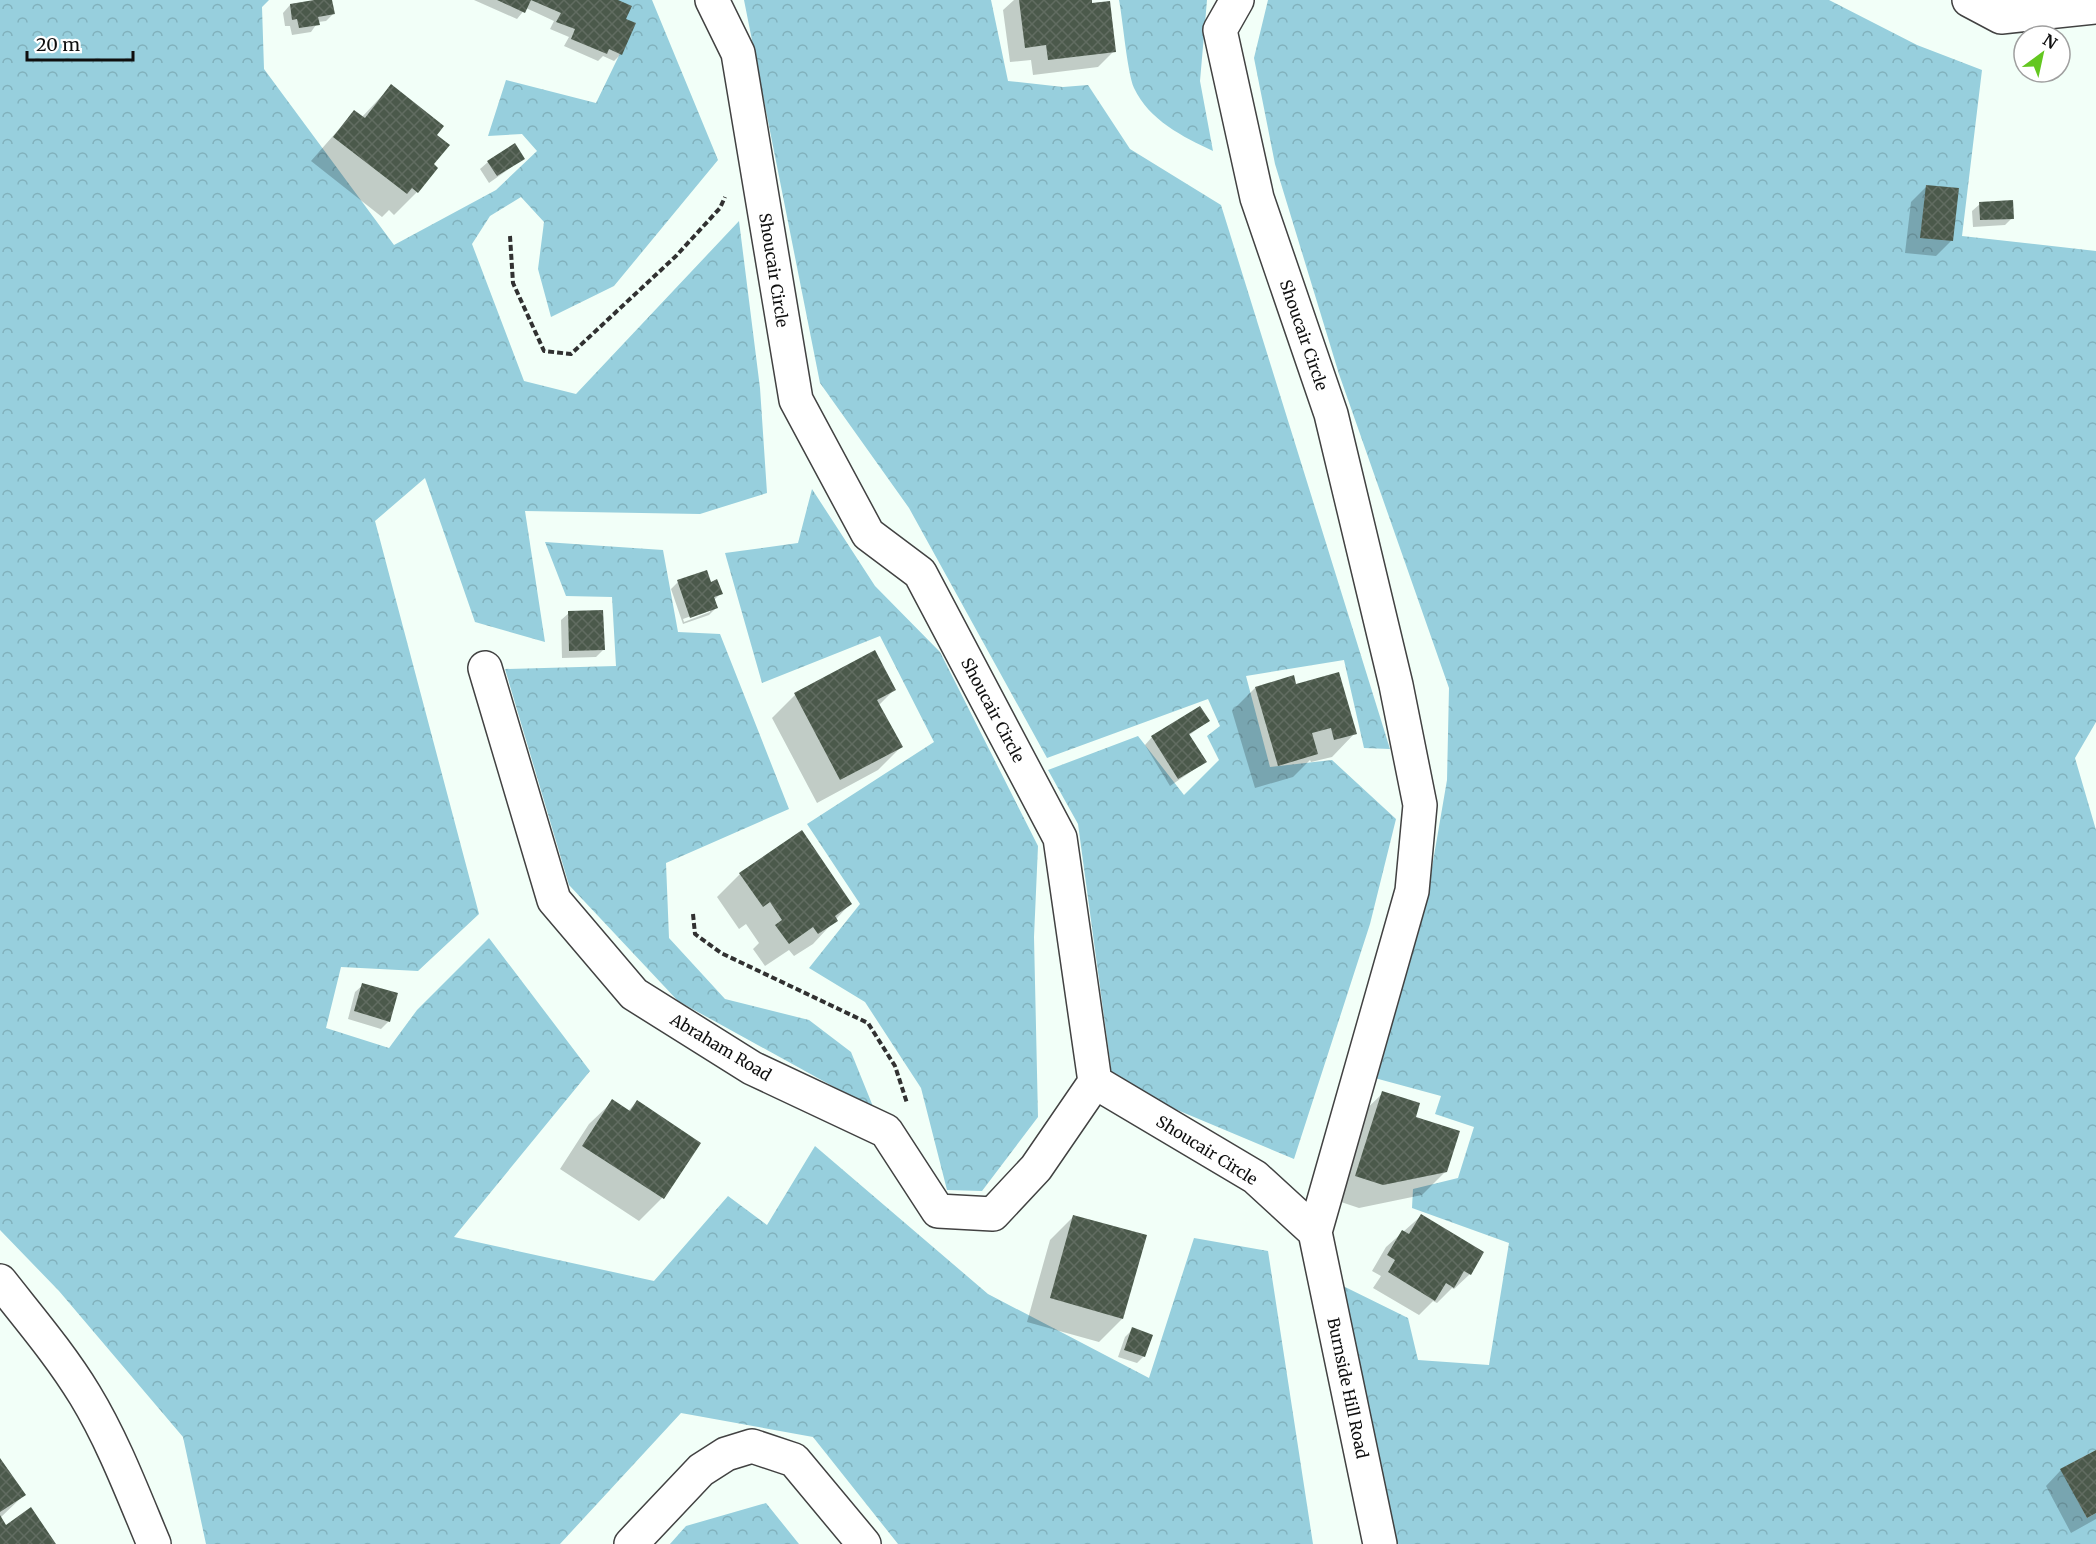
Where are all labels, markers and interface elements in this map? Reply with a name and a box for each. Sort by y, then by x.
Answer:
scale bar [27,24,134,62]
north arrow [2012,24,2072,84]
text: N [2039,30,2061,53]
text: 20 m [36,33,80,56]
street label: Shoucair Circle [755,211,793,329]
street label: Shoucair Circle [1276,277,1332,393]
street label: Shoucair Circle [957,654,1029,766]
street label: Abraham Road [666,1009,775,1085]
street label: Shoucair Circle [1153,1111,1261,1189]
street label: Burnside Hill Road [1323,1316,1373,1461]

